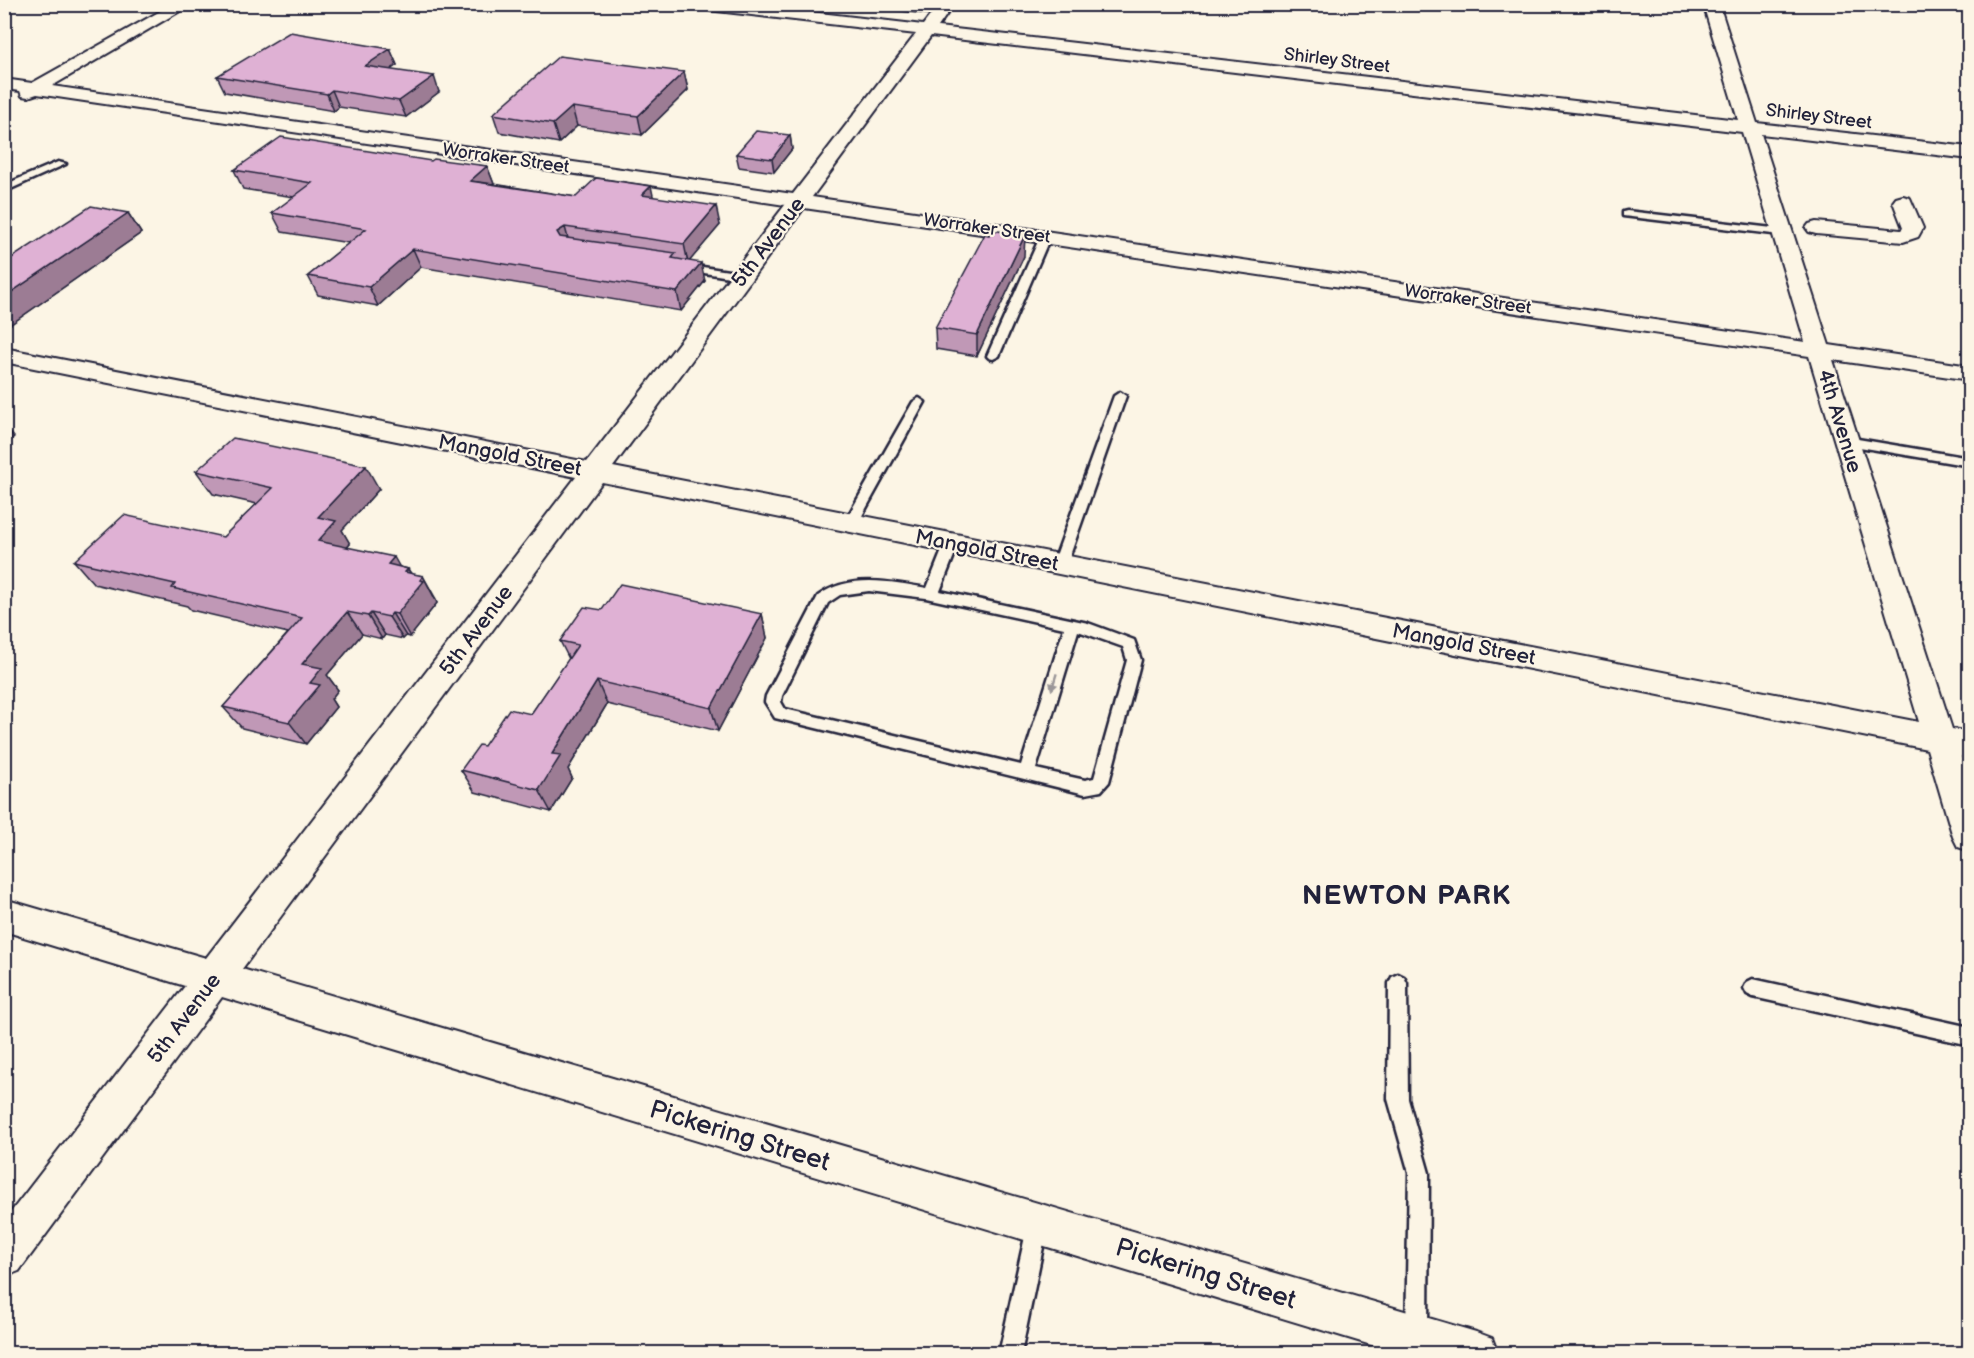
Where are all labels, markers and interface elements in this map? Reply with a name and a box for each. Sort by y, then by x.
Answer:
street label: Shirley Street [1283,44,1392,77]
street label: Shirley Street [1765,100,1874,133]
street label: Worraker Street [441,139,571,178]
street label: 5th Avenue [726,192,810,292]
street label: Worraker Street [922,209,1052,248]
street label: Worraker Street [1403,280,1533,319]
street label: 4th Avenue [1812,366,1867,476]
street label: Mangold Street [436,429,584,482]
street label: Mangold Street [913,524,1061,577]
street label: 5th Avenue [434,580,518,680]
street label: Mangold Street [1390,618,1538,671]
one-way arrow [1049,673,1059,691]
district label: NEWTON PARK [1302,880,1512,912]
street label: 5th Avenue [142,968,226,1068]
street label: Pickering Street [646,1094,834,1179]
street label: Pickering Street [1112,1232,1300,1317]

